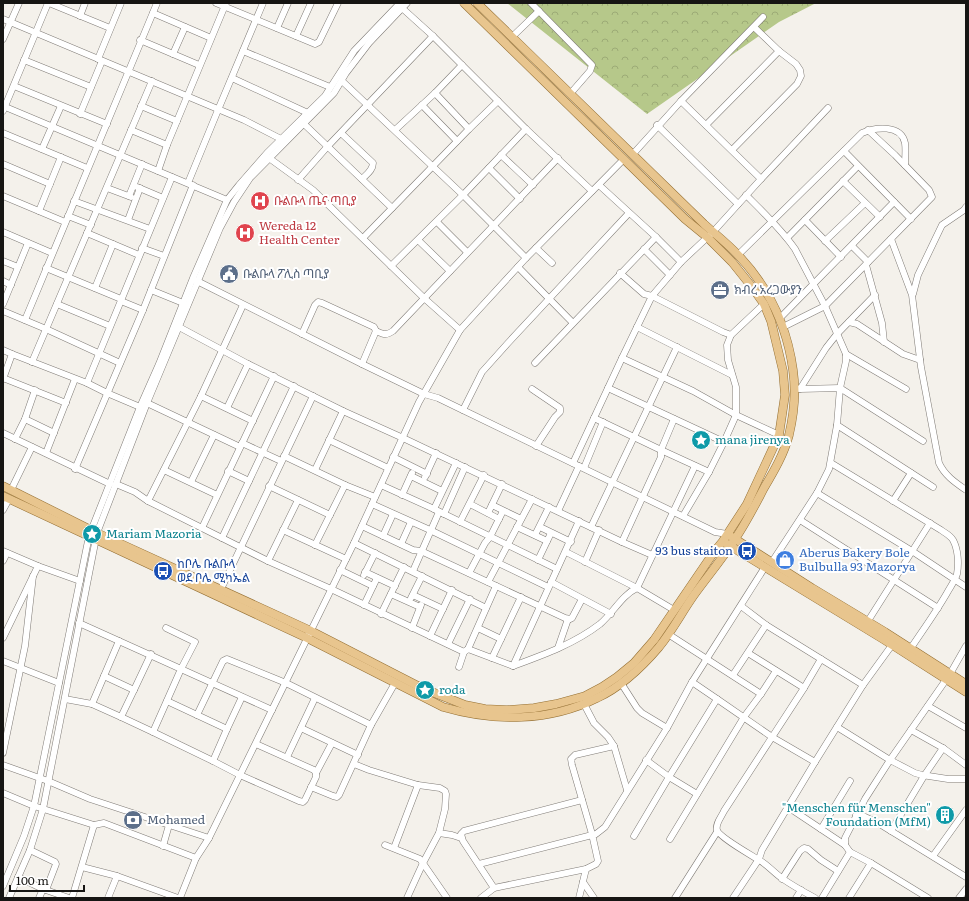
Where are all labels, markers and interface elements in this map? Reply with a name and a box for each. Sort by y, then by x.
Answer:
hospital icon: ቡልቡላ ጤና ጣቢያ [249,190,271,212]
place label: ቡልቡላ ጤና ጣቢያ [274,191,357,209]
place label: Wereda 12 Health Center [259,216,340,248]
hospital icon: Wereda 12 Health Center [234,222,256,244]
public building icon: ቡልቡላ ፖሊስ ጣቢያ [218,263,240,285]
place label: ቡልቡላ ፖሊስ ጣቢያ [243,264,330,282]
office icon: ክብረ አረጋውያን [709,279,731,301]
place label: ክብረ አረጋውያን [734,280,802,298]
place icon: mana jirenya [690,429,712,451]
place label: mana jirenya [715,430,790,448]
place icon: Mariam Mazoria [81,523,103,545]
place label: Mariam Mazoria [106,524,202,542]
bus stop icon: 93 bus staiton [736,540,758,562]
place label: 93 bus staiton [655,541,733,559]
place label: Aberus Bakery Bole Bulbulla 93 Mazorya [799,543,916,575]
shop icon: Aberus Bakery Bole Bulbulla 93 Mazorya [774,549,796,571]
place label: ከቦሌ ቡልቡላ ወደ ቦሌ ሚካኤል [177,554,250,586]
bus stop icon: ከቦሌ ቡልቡላ ወደ ቦሌ ሚካኤል [152,560,174,582]
place icon: roda [414,679,436,701]
place label: roda [439,680,466,698]
place label: "Menschen für Menschen" Foundation (MfM) [782,798,931,830]
building icon: "Menschen für Menschen" Foundation (MfM) [934,804,956,826]
bank icon: Mohamed [122,809,144,831]
place label: Mohamed [147,810,206,828]
scale bar [10,867,84,893]
text: 100 m [16,871,49,889]

